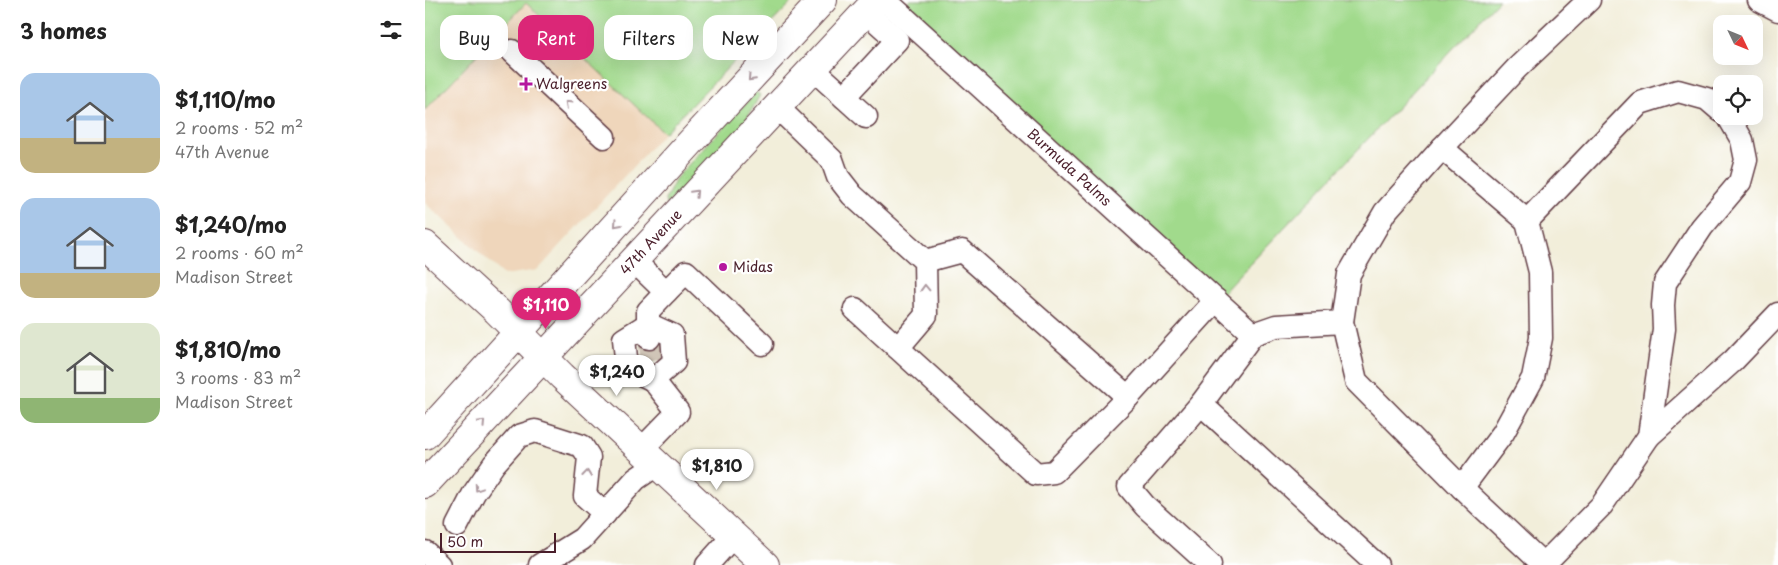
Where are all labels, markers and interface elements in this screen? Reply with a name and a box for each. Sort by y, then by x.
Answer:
text: 3 homes [20,14,107,46]
chip: Buy [440,15,508,60]
chip: Rent [518,15,594,60]
chip: Filters [604,15,693,60]
chip: New [703,15,777,60]
north arrow [1713,15,1763,65]
map controls [1713,15,1763,125]
icon: filters [377,16,405,44]
one-way arrow [747,72,756,81]
place label: Walgreens [536,73,607,94]
button: locate [1713,75,1763,125]
marker: Walgreens [520,78,532,90]
text: $1,110/mo [175,83,275,115]
icon: home [60,93,120,153]
one-way arrow [565,101,574,110]
text: 2 rooms · 52 m² [175,115,303,139]
street label: Burmuda Palms [1023,123,1117,211]
text: 47th Avenue [175,139,270,163]
one-way arrow [689,190,698,199]
street label: 47th Avenue [615,204,687,279]
text: $1,240/mo [175,208,287,240]
icon: home [60,218,120,278]
one-way arrow [614,218,623,227]
text: 2 rooms · 60 m² [175,240,304,264]
place label: Midas [733,256,773,277]
marker: Midas [717,261,729,273]
text: Madison Street [175,264,293,288]
one-way arrow [920,284,931,292]
pin: $1,110 [505,288,587,330]
text: $1,110 [523,292,569,316]
text: $1,810/mo [175,333,281,365]
icon: home [60,343,120,403]
pin: $1,240 [576,354,658,397]
text: $1,240 [589,359,645,383]
text: 3 rooms · 83 m² [175,365,301,389]
text: Madison Street [175,389,293,413]
one-way arrow [476,420,485,429]
pin: $1,810 [676,448,758,491]
text: $1,810 [692,453,742,477]
one-way arrow [582,469,593,477]
one-way arrow [475,482,484,492]
scale bar [440,530,556,553]
text: 50 m [447,531,483,552]

